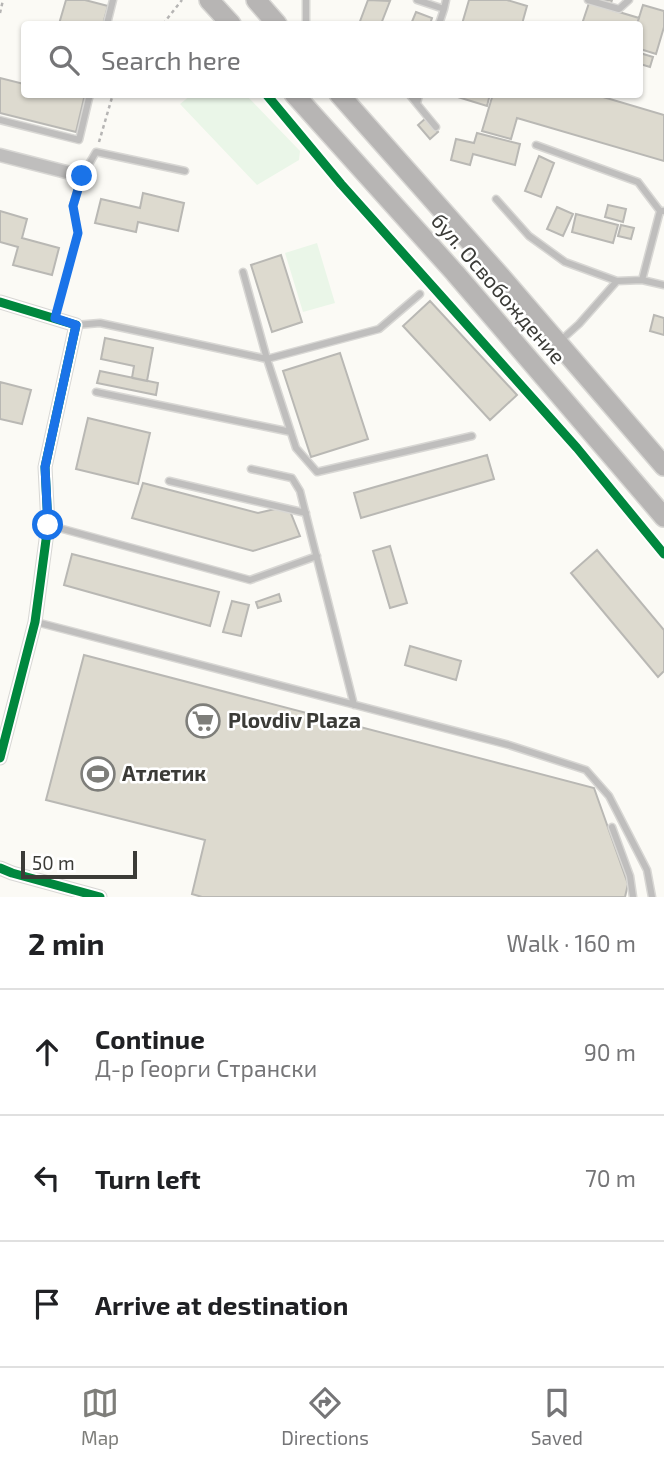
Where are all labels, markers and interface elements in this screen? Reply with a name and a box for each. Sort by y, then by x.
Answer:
search box [21,21,643,98]
icon: search [45,41,83,79]
text: Search here [101,44,241,75]
route end [66,160,97,191]
street label: бул. Освобождение [426,208,571,369]
route start [32,509,63,540]
supermarket icon: Plovdiv Plaza [184,702,222,740]
place label: Plovdiv Plaza [228,707,361,732]
sports icon: Атлетик [79,755,117,793]
place label: Атлетик [122,760,206,785]
scale bar [21,848,136,880]
text: 50 m [32,851,75,874]
text: 2 min [28,925,105,961]
text: Walk · 160 m [506,929,636,957]
text: Continue [95,1023,205,1054]
icon: ahead [28,1033,66,1071]
text: 90 m [584,1038,636,1066]
text: Д-р Георги Странски [95,1054,317,1082]
icon: left [28,1159,66,1197]
text: Turn left [95,1163,201,1194]
text: 70 m [585,1164,636,1192]
icon: arrive [28,1285,66,1323]
text: Arrive at destination [95,1289,348,1320]
tab: Map [81,1384,119,1449]
tab: Directions [281,1384,369,1449]
tab: Saved [531,1384,583,1449]

